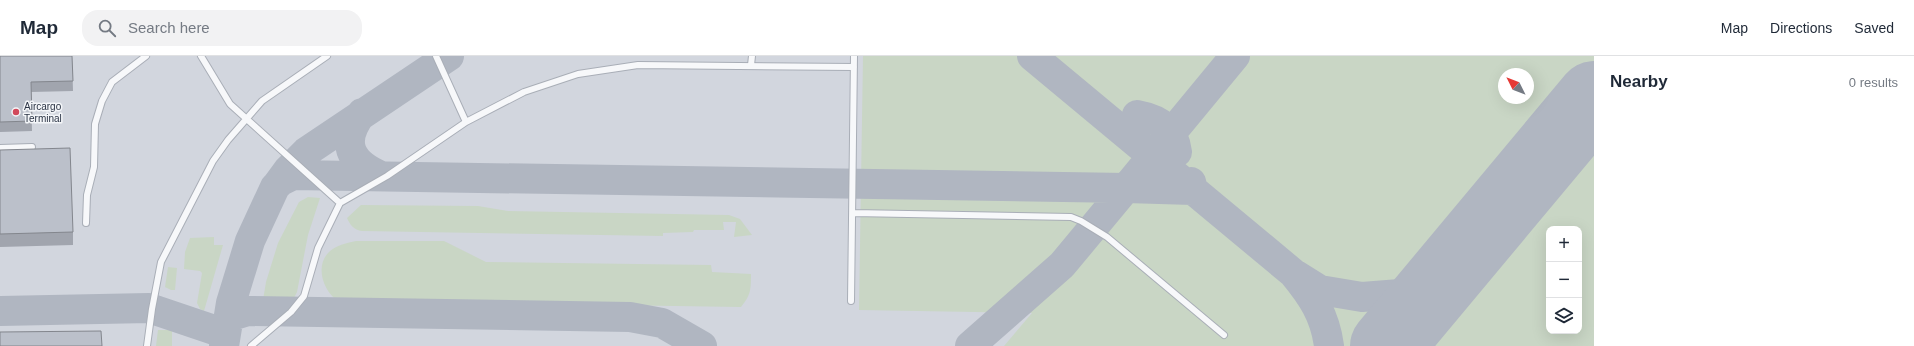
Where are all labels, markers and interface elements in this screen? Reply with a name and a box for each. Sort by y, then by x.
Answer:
search box [82,10,362,46]
text: Map [20,17,58,38]
icon: search [96,17,118,39]
text: Search here [128,19,210,36]
text: Map [1721,20,1748,36]
text: Directions [1770,20,1832,36]
text: Saved [1854,20,1894,36]
north arrow [1498,68,1534,104]
text: Nearby [1610,72,1668,91]
text: 0 results [1849,75,1898,90]
place label: Aircargo Terminal [24,101,62,124]
marker: Aircargo Terminal [11,107,21,117]
map controls [1546,226,1582,334]
button: + [1546,226,1582,262]
button: − [1546,262,1582,298]
button: layers [1546,298,1582,334]

